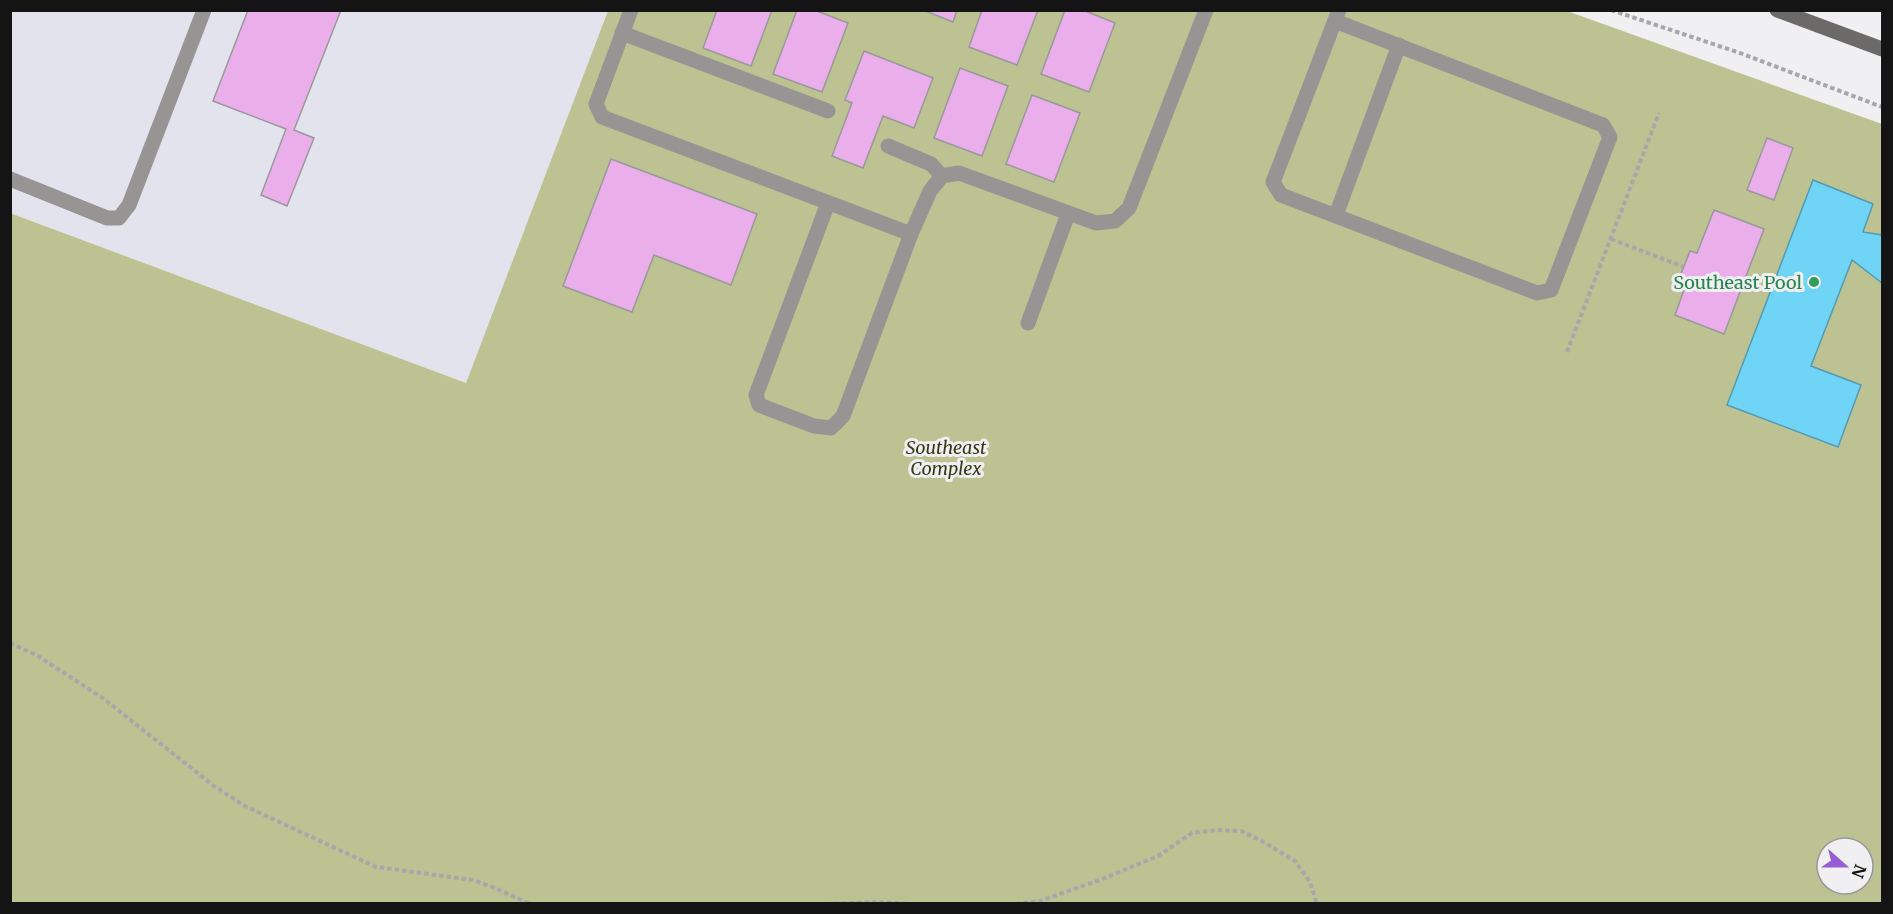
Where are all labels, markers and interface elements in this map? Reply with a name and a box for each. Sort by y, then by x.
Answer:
place label: Southeast Pool [1673,271,1802,294]
marker: Southeast Pool [1807,275,1821,289]
park label: Southeast Complex [906,436,987,480]
north arrow [1815,836,1875,896]
text: N [1847,862,1871,881]

